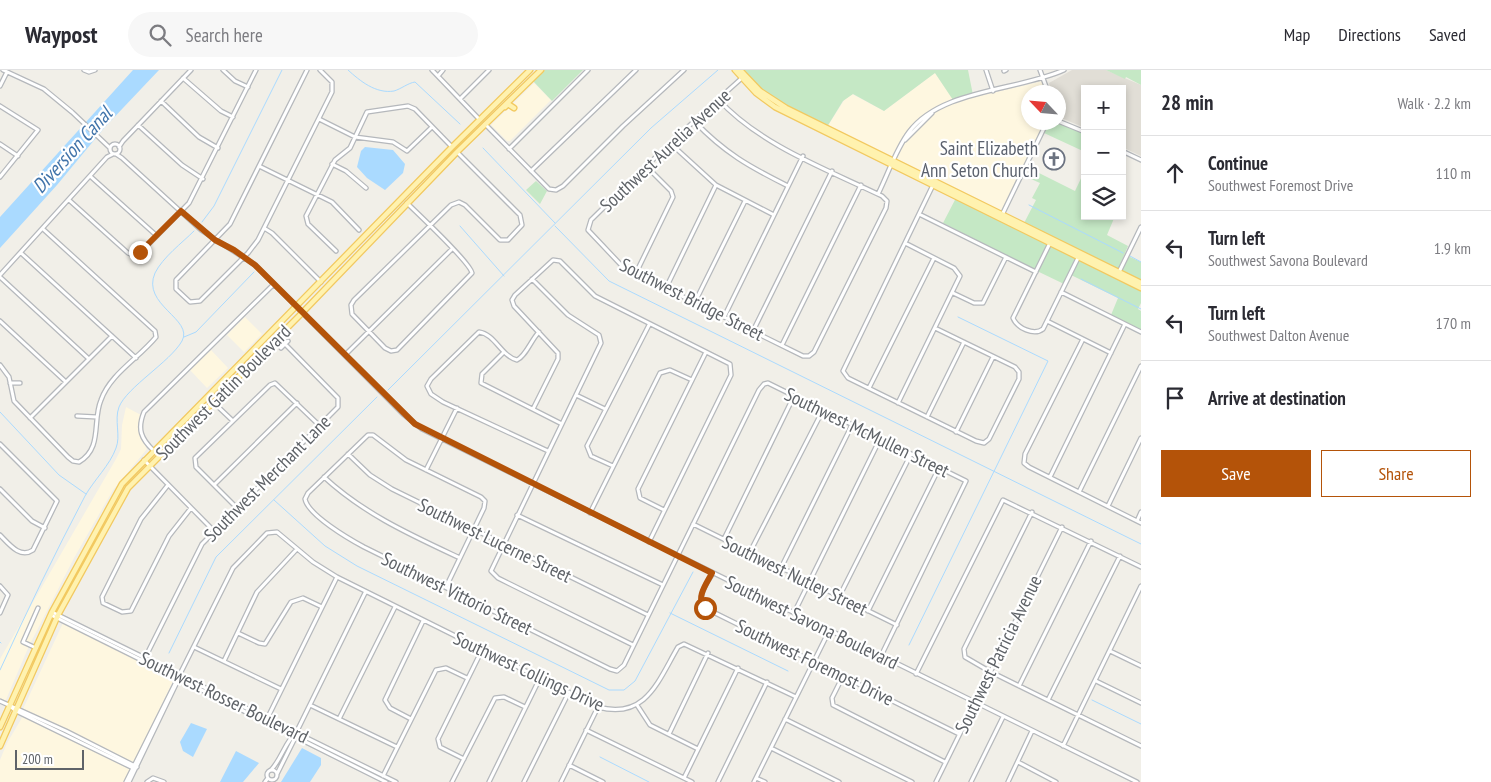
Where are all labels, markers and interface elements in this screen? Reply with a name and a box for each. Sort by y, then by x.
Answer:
search box [128,12,478,57]
text: Waypost [25,19,98,50]
icon: search [146,21,174,49]
text: Search here [186,23,263,47]
text: Map [1284,23,1310,46]
text: Directions [1338,23,1401,46]
text: Saved [1429,23,1466,46]
street label: Southwest Aurelia Avenue [595,83,736,217]
north arrow [1021,85,1066,130]
map controls [1081,85,1126,220]
button: + [1081,85,1126,130]
text: 28 min [1161,89,1213,116]
text: Walk · 2.2 km [1397,93,1471,113]
water label: Diversion Canal [26,100,119,199]
button: − [1081,130,1126,175]
place label: Saint Elizabeth Ann Seton Church [921,136,1038,182]
church icon: Saint Elizabeth Ann Seton Church [1042,147,1066,171]
text: Continue [1208,151,1268,175]
icon: ahead [1161,159,1189,187]
text: 110 m [1436,163,1471,183]
button: layers [1081,175,1126,220]
text: Southwest Foremost Drive [1208,175,1353,195]
text: Turn left [1208,226,1265,250]
icon: left [1161,234,1189,262]
text: 1.9 km [1434,238,1471,258]
route end [129,241,152,264]
text: Southwest Savona Boulevard [1208,250,1368,270]
street label: Southwest Bridge Street [616,252,769,346]
text: Turn left [1208,301,1265,325]
icon: left [1161,309,1189,337]
text: 170 m [1436,313,1471,333]
street label: Southwest Gatlin Boulevard [150,319,296,465]
text: Southwest Dalton Avenue [1208,325,1349,345]
street label: Southwest McMullen Street [781,382,954,483]
icon: arrive [1161,384,1189,412]
text: Arrive at destination [1208,386,1346,410]
street label: Southwest Merchant Lane [199,409,336,546]
button: Save [1161,450,1311,497]
button: Share [1321,450,1471,497]
street label: Southwest Lucerne Street [414,492,576,588]
street label: Southwest Nutley Street [719,530,872,621]
street label: Southwest Vittorio Street [378,546,537,640]
street label: Southwest Savona Boulevard [721,570,903,674]
street label: Southwest Patricia Avenue [949,571,1047,737]
route start [694,597,717,620]
street label: Southwest Foremost Drive [732,613,898,711]
street label: Southwest Collings Drive [450,626,608,717]
street label: Southwest Rosser Boulevard [136,646,312,748]
scale bar [15,747,84,770]
text: 200 m [22,750,53,768]

